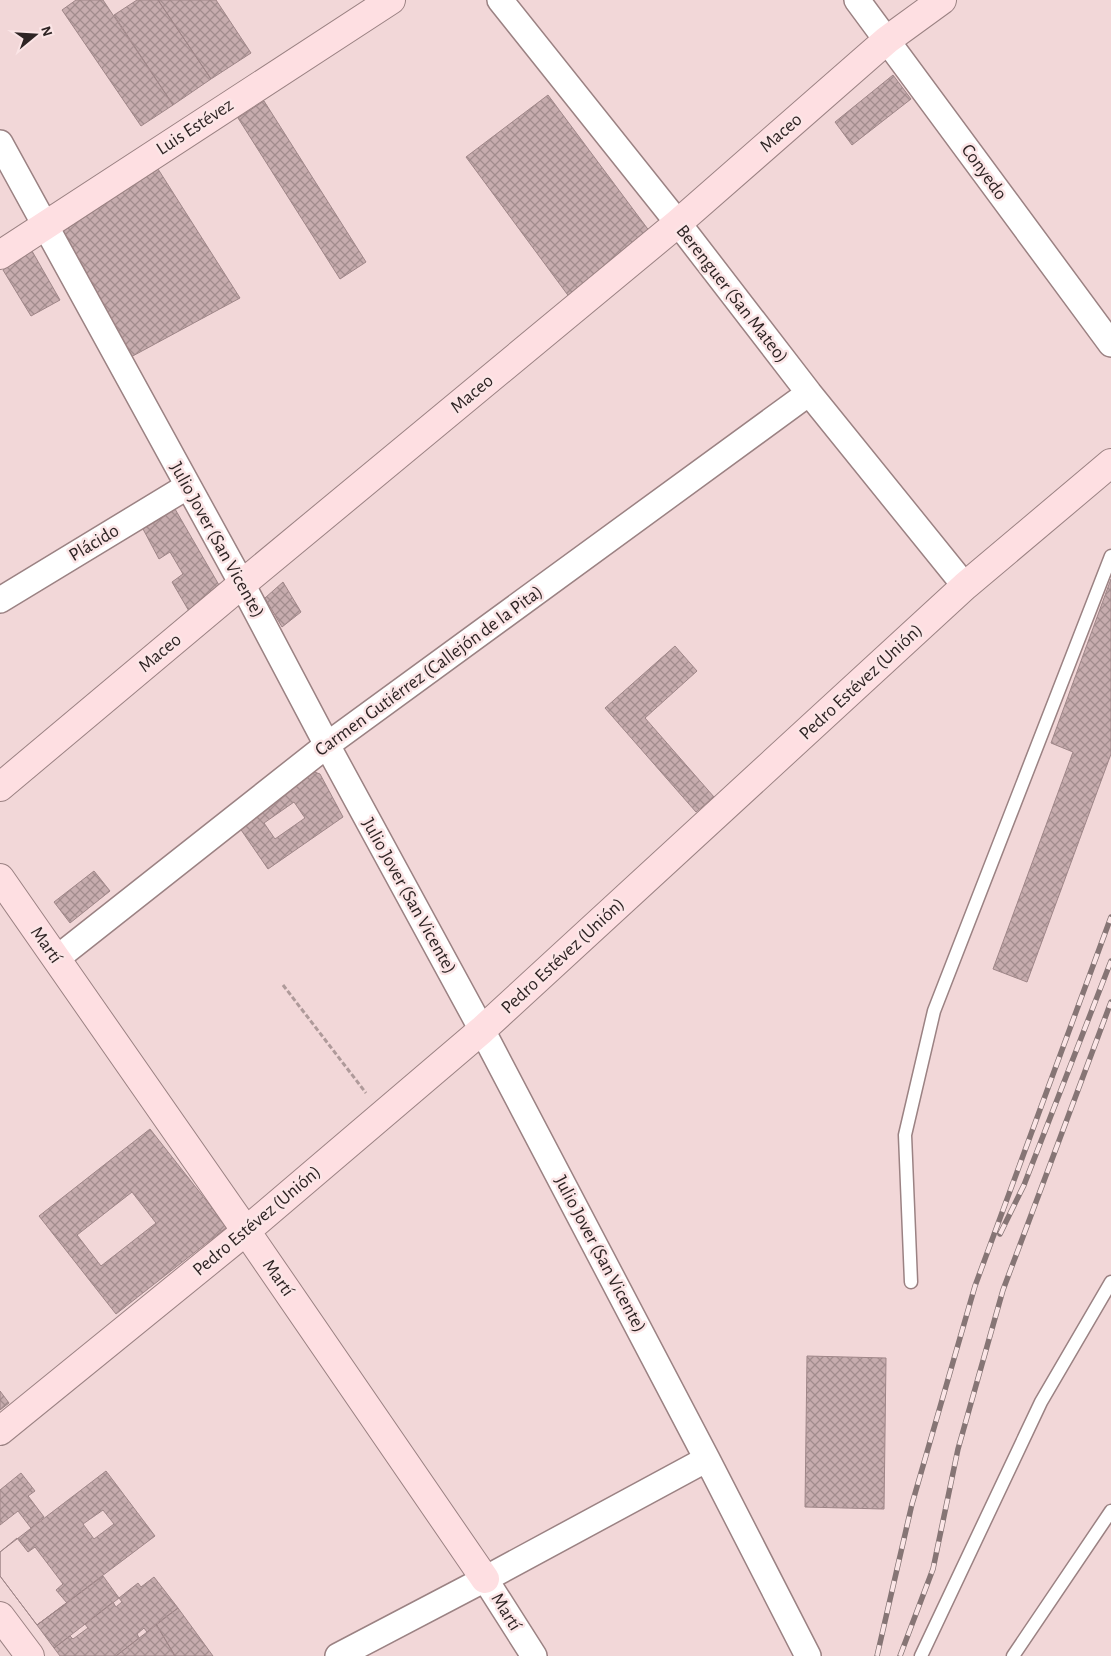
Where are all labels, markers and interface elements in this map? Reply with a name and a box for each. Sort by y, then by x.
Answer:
north arrow [10,10,60,60]
text: N [38,24,55,38]
street label: Luis Estévez [153,95,237,159]
street label: Maceo [756,110,806,156]
street label: Conyedo [958,141,1010,203]
street label: Berenguer (San Mateo) [672,221,792,367]
street label: Maceo [447,371,497,417]
street label: Julio Jover (San Vicente) [166,459,268,621]
street label: Plácido [66,521,122,565]
street label: Carmen Gutiérrez (Callejón de la Pita) [312,582,546,760]
street label: Pedro Estévez (Unión) [796,620,926,744]
street label: Maceo [135,630,185,676]
street label: Julio Jover (San Vicente) [358,815,460,977]
street label: Pedro Estévez (Unión) [498,894,628,1018]
street label: Martí [27,923,66,967]
street label: Pedro Estévez (Unión) [189,1162,325,1280]
street label: Julio Jover (San Vicente) [551,1172,649,1336]
street label: Martí [259,1256,298,1300]
street label: Martí [487,1590,525,1634]

